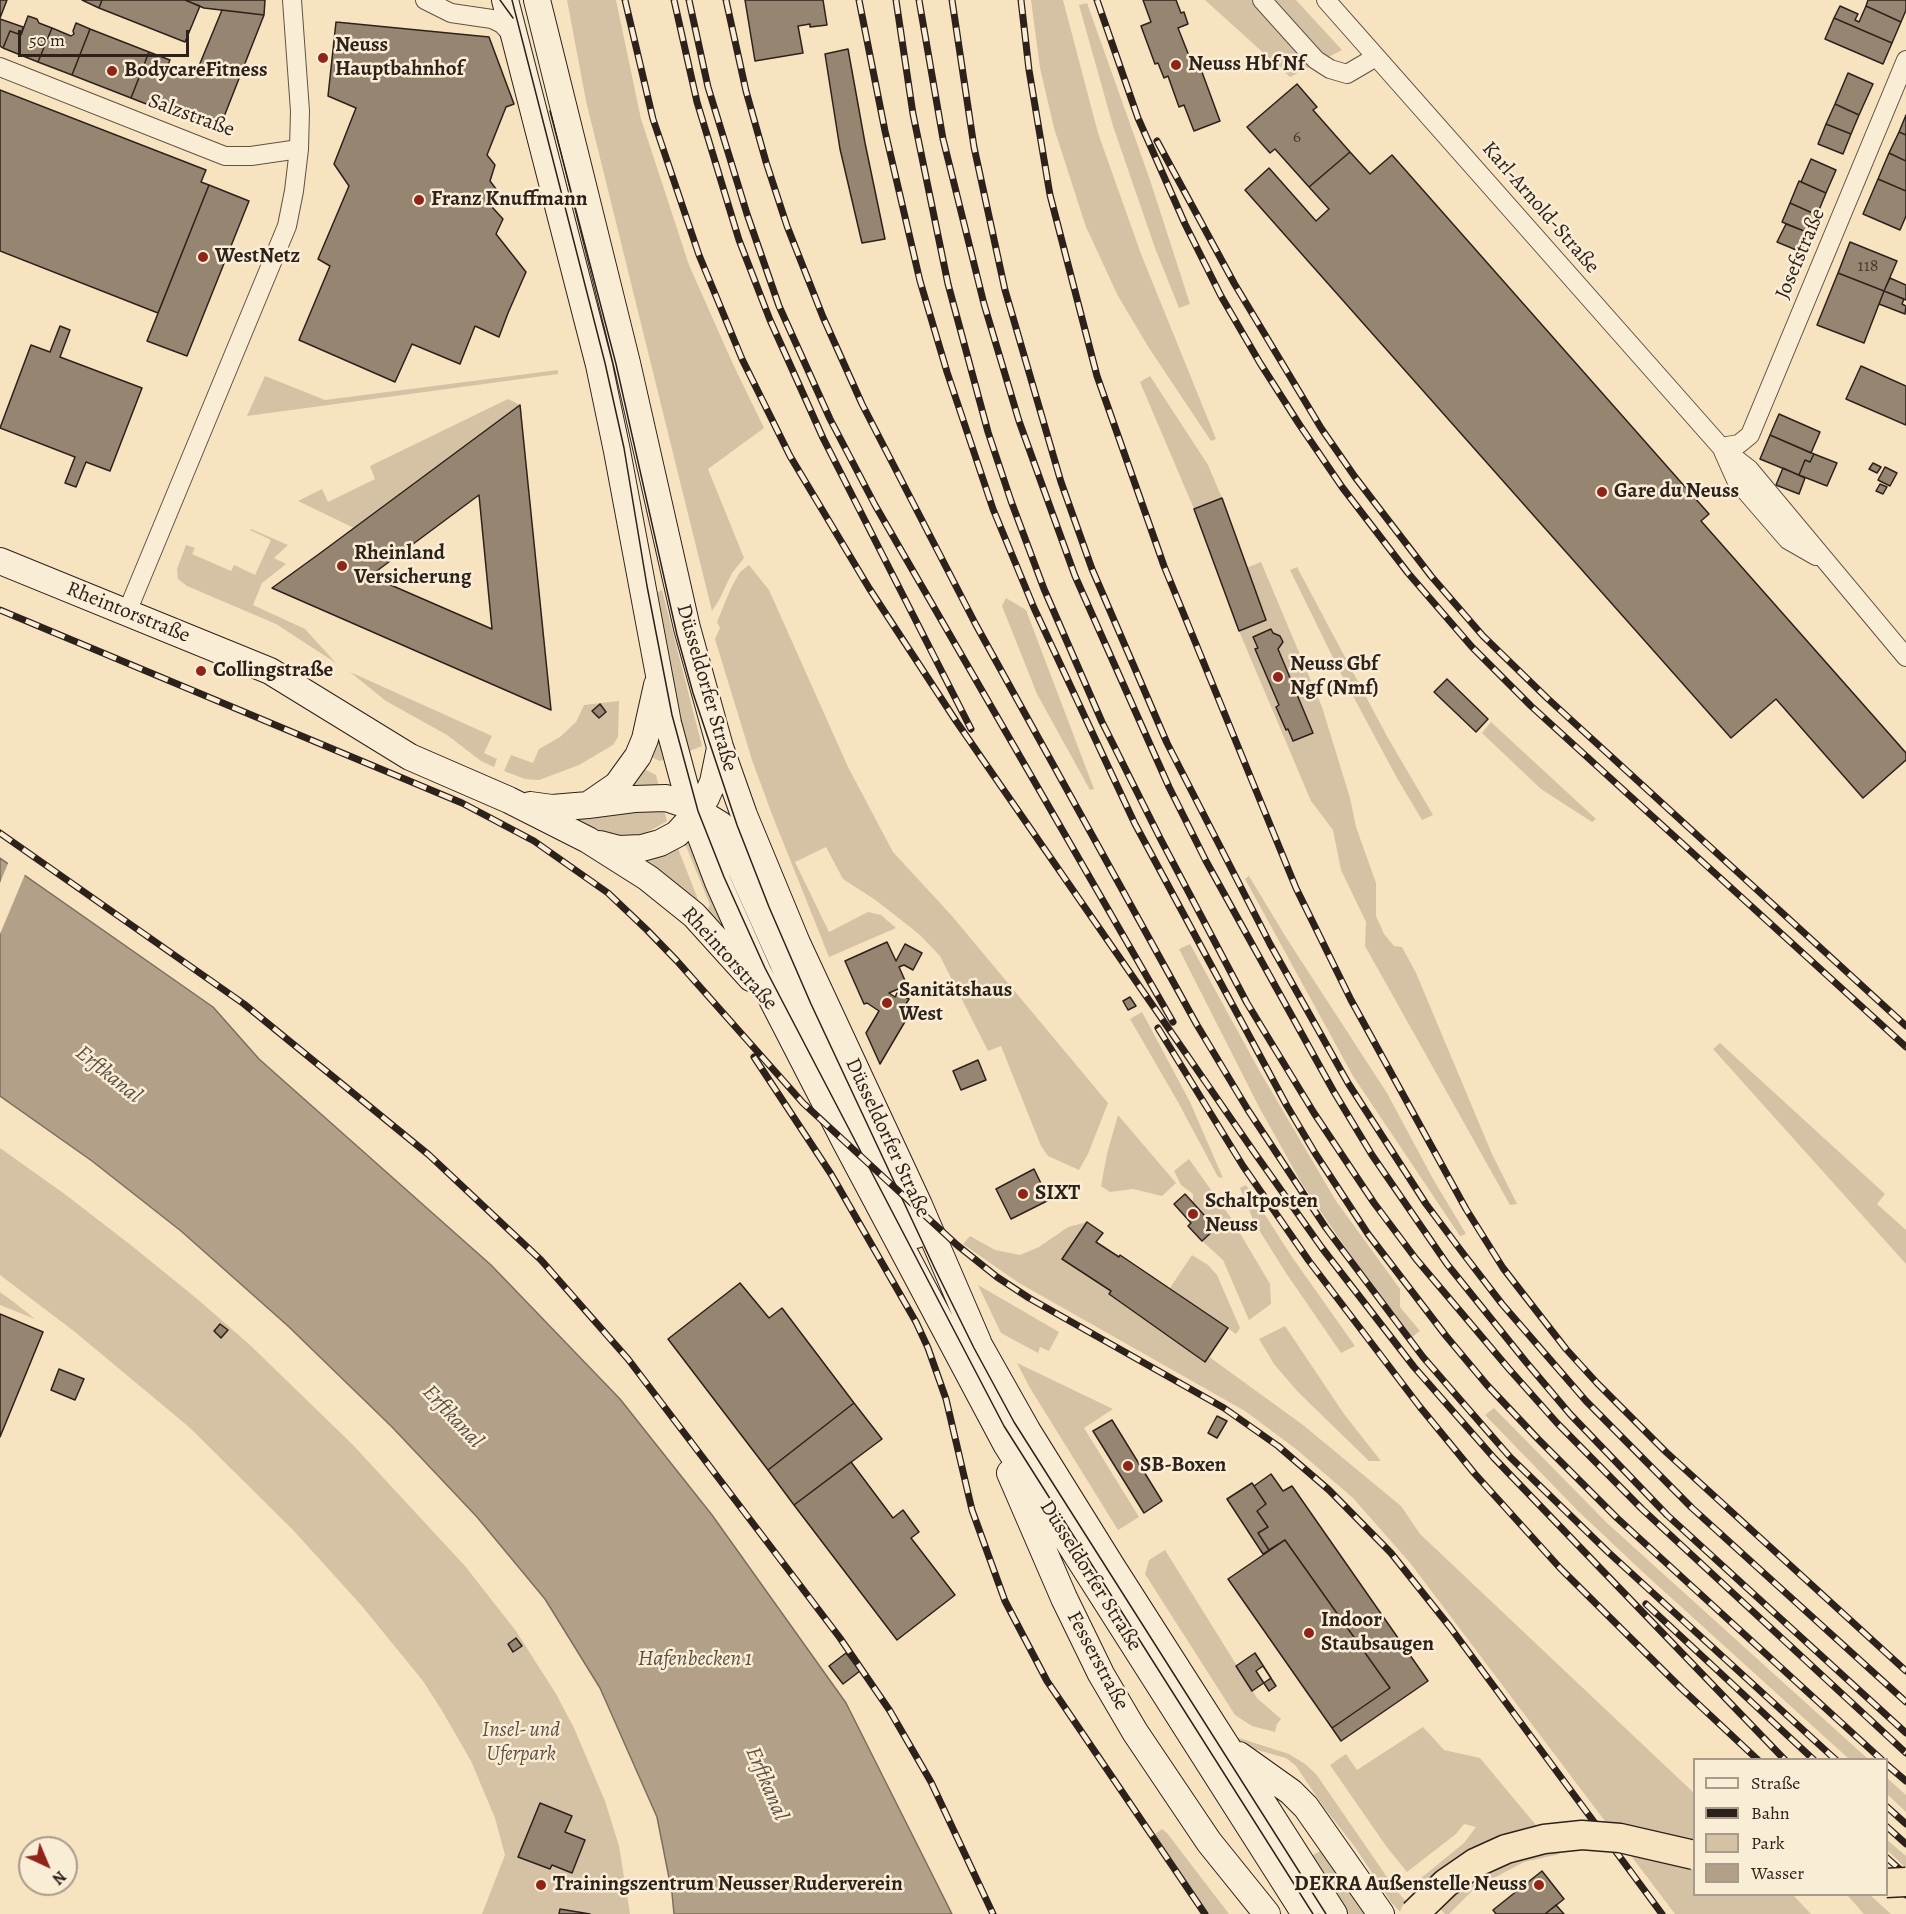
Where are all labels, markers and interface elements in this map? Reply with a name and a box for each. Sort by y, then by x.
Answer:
scale bar [21,18,192,56]
text: 50 m [29,28,65,52]
place label: Neuss Hauptbahnhof [335,33,464,83]
marker: Neuss Hauptbahnhof [316,51,330,65]
place label: Neuss Hbf Nf [1188,52,1305,78]
place label: BodycareFitness [124,58,268,84]
marker: Neuss Hbf Nf [1169,58,1183,72]
marker: BodycareFitness [105,64,119,78]
street label: Salzstraße [144,89,238,143]
house number: 6 [1293,127,1301,149]
street label: Karl-Arnold-Straße [1476,137,1604,279]
place label: Franz Knuffmann [431,187,588,213]
marker: Franz Knuffmann [412,193,426,207]
street label: Josefstraße [1771,205,1831,303]
place label: WestNetz [215,244,300,270]
marker: WestNetz [196,250,210,264]
house number: 118 [1857,256,1879,278]
place label: Gare du Neuss [1614,479,1739,505]
marker: Gare du Neuss [1595,485,1609,499]
place label: Rheinland Versicherung [354,541,471,591]
marker: Rheinland Versicherung [335,559,349,573]
street label: Rheintorstraße [63,577,193,649]
street label: Düsseldorfer Straße [670,601,742,775]
place label: Neuss Gbf Ngf (Nmf) [1290,652,1379,702]
place label: Collingstraße [213,658,333,684]
marker: Collingstraße [194,664,208,678]
marker: Neuss Gbf Ngf (Nmf) [1271,670,1285,684]
street label: Rheintorstraße [676,902,782,1016]
place label: Sanitätshaus West [899,978,1012,1028]
marker: Sanitätshaus West [880,996,894,1010]
water label: Erftkanal [70,1040,146,1110]
street label: Düsseldorfer Straße [839,1054,935,1222]
place label: SIXT [1035,1181,1080,1207]
marker: SIXT [1016,1187,1030,1201]
place label: Schaltposten Neuss [1205,1189,1318,1239]
marker: Schaltposten Neuss [1186,1207,1200,1221]
water label: Erftkanal [416,1380,488,1454]
place label: SB-Boxen [1140,1453,1226,1479]
marker: SB-Boxen [1121,1459,1135,1473]
street label: Düsseldorfer Straße [1033,1496,1147,1656]
street label: Fesserstraße [1060,1607,1134,1715]
place label: Indoor Staubsaugen [1321,1608,1434,1658]
marker: Indoor Staubsaugen [1302,1626,1316,1640]
water label: Hafenbecken 1 [638,1647,752,1673]
park label: Insel- und Uferpark [482,1718,560,1768]
water label: Erftkanal [739,1743,793,1825]
legend [1693,1758,1888,1896]
text: Straße [1751,1771,1800,1795]
text: Bahn [1751,1801,1790,1825]
text: Park [1751,1831,1785,1855]
north arrow [18,1836,78,1896]
text: Wasser [1751,1861,1804,1885]
text: N [47,1866,71,1889]
place label: Trainingszentrum Neusser Ruderverein [553,1872,903,1898]
place label: DEKRA Außenstelle Neuss [1294,1872,1527,1898]
marker: Trainingszentrum Neusser Ruderverein [534,1878,548,1892]
marker: DEKRA Außenstelle Neuss [1532,1878,1546,1892]

